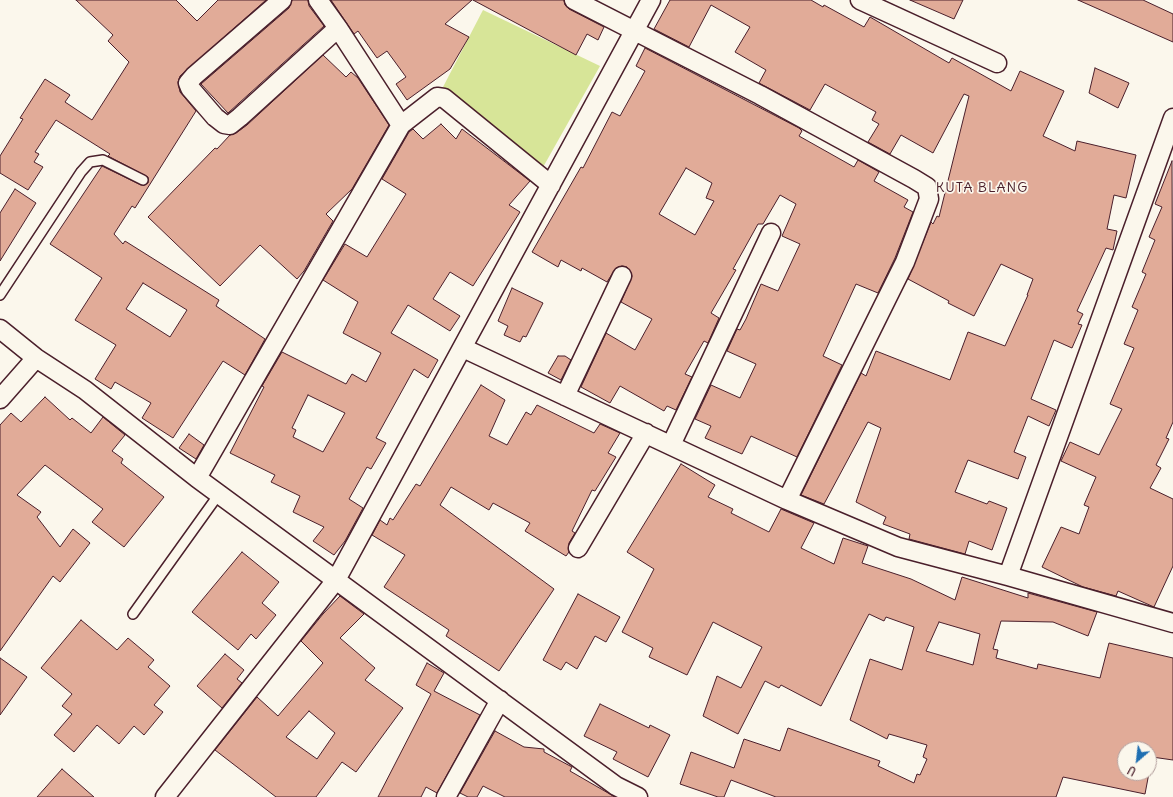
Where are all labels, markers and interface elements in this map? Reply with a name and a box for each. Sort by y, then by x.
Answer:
district label: KUTA BLANG [936,180,1028,196]
north arrow [1117,741,1157,781]
text: U [1125,763,1138,779]

